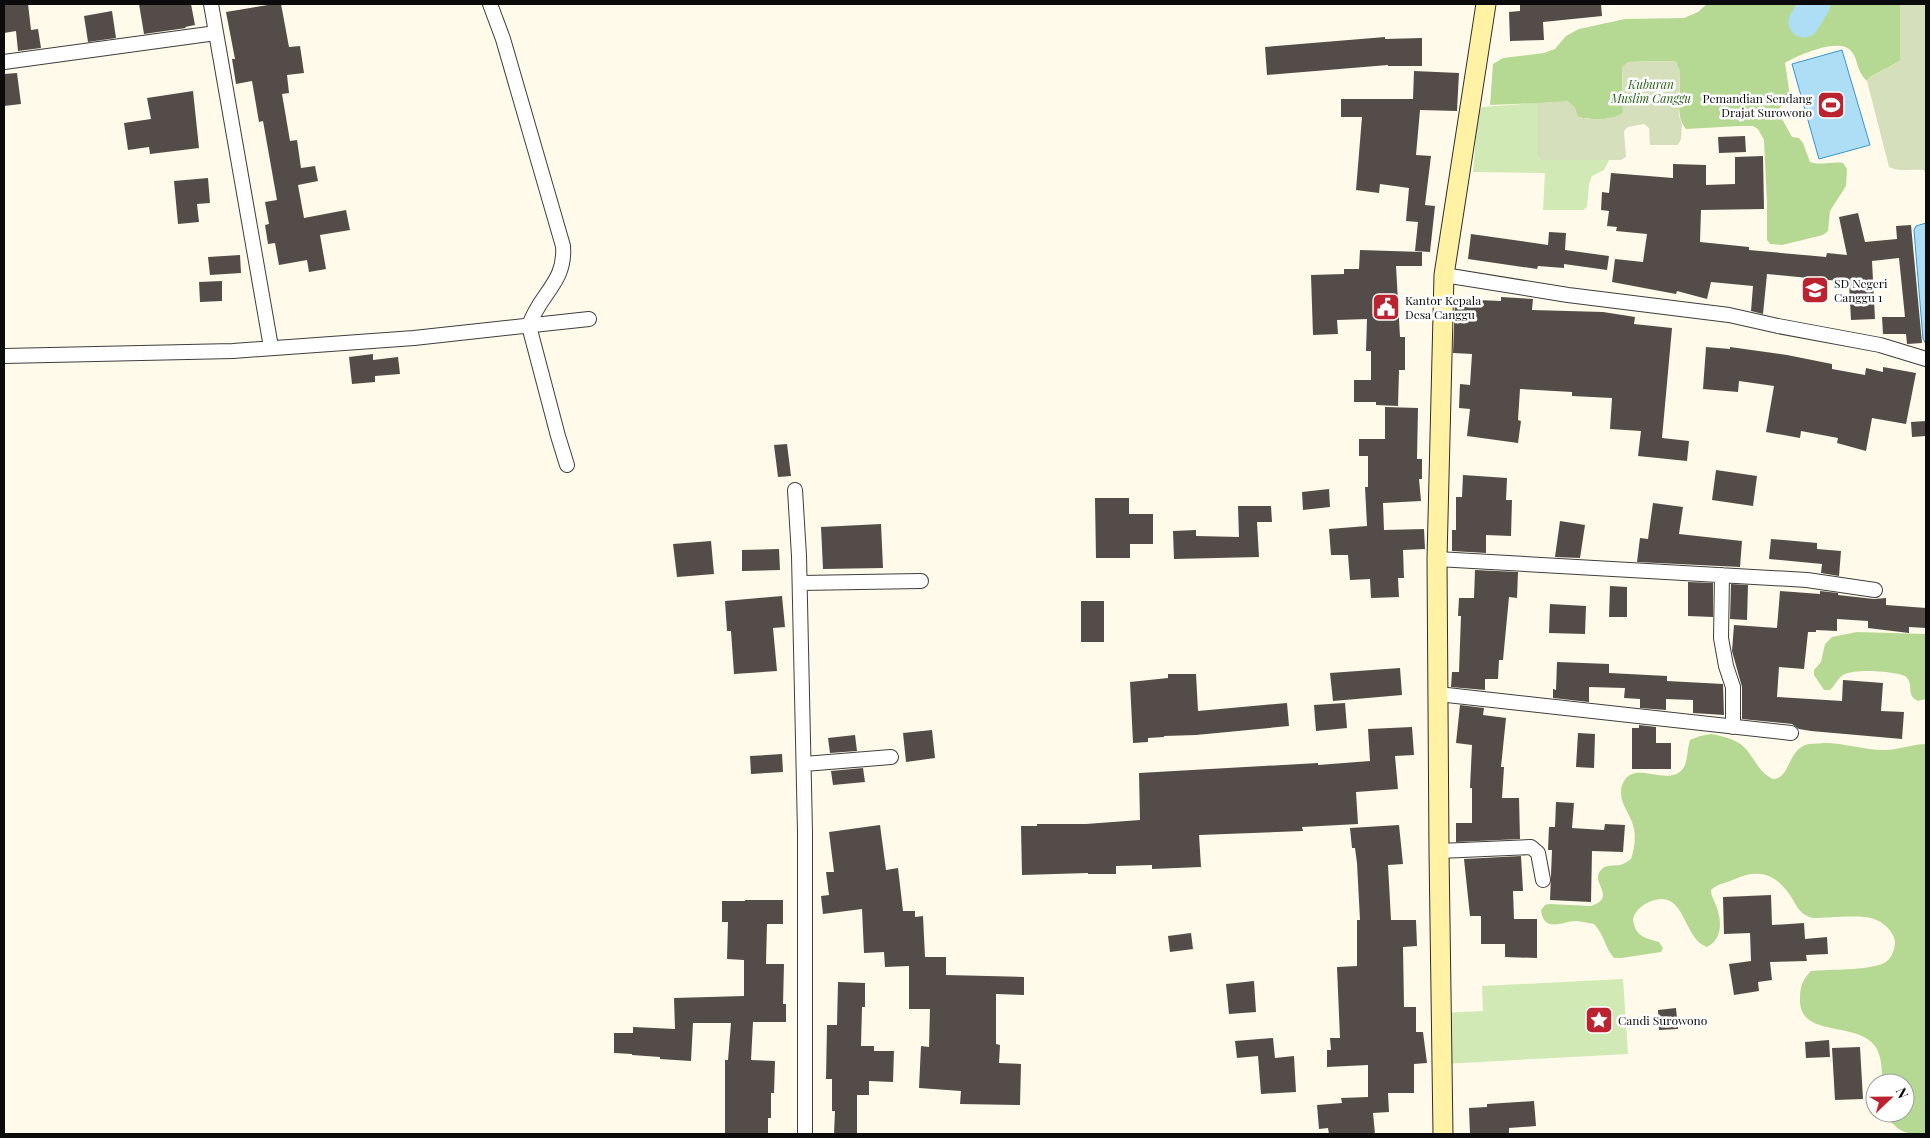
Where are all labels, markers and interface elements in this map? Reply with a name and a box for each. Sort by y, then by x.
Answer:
park label: Kuburan Muslim Canggu [1610,76,1691,106]
place label: Pemandian Sendang Drajat Surowono [1703,90,1813,120]
sports icon: Pemandian Sendang Drajat Surowono [1816,90,1846,120]
school or university icon: SD Negeri Canggu 1 [1800,275,1830,305]
place label: SD Negeri Canggu 1 [1834,275,1888,305]
public building icon: Kantor Kepala Desa Canggu [1371,292,1401,322]
place label: Kantor Kepala Desa Canggu [1405,292,1481,322]
place icon: Candi Surowono [1584,1005,1614,1035]
place label: Candi Surowono [1618,1012,1708,1028]
north arrow [1865,1073,1915,1123]
text: N [1892,1085,1913,1101]

